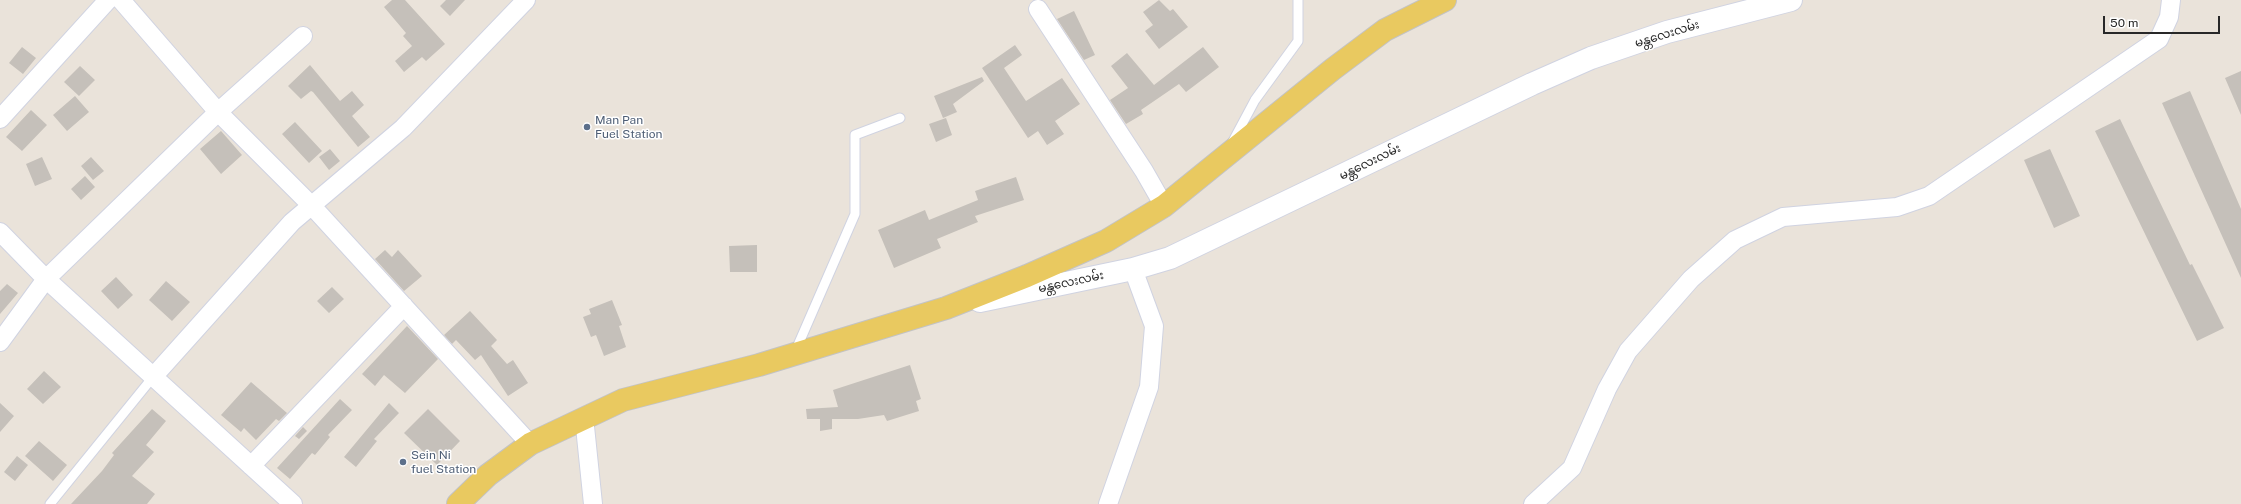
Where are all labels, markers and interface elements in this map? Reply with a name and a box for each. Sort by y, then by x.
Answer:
scale bar [2105,8,2222,34]
text: 50 m [2110,16,2138,30]
street label: မန္တလေးလမ်း [1633,17,1701,51]
place label: Man Pan Fuel Station [595,113,662,141]
marker: Man Pan Fuel Station [582,122,592,132]
street label: မန္တလေးလမ်း [1337,141,1403,183]
street label: မန္တလေးလမ်း [1037,268,1105,296]
place label: Sein Ni fuel Station [411,448,476,476]
marker: Sein Ni fuel Station [398,457,408,467]

